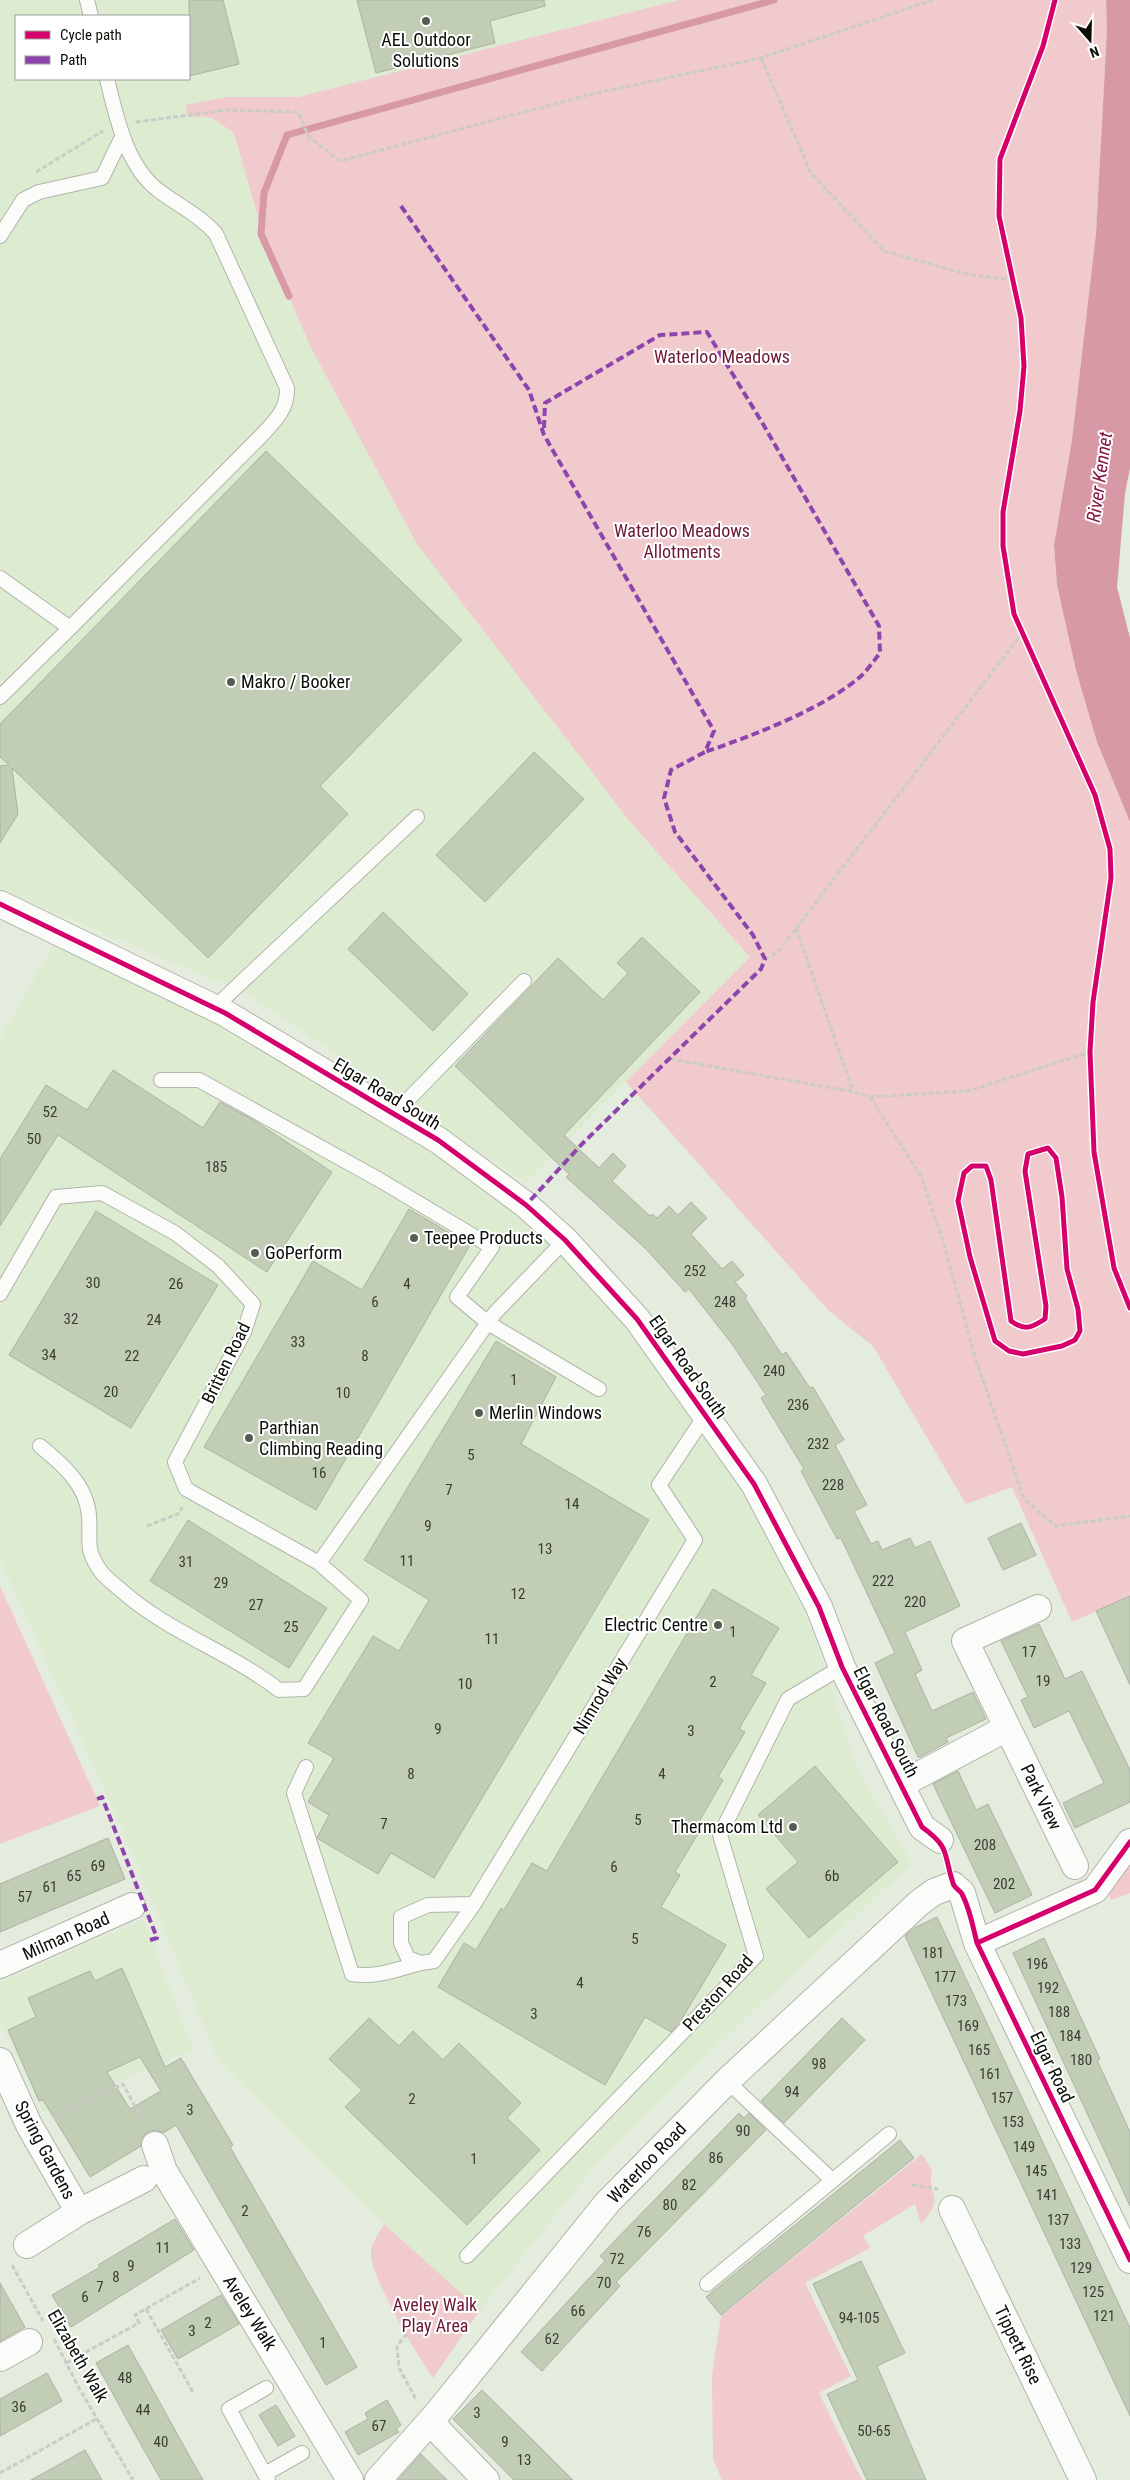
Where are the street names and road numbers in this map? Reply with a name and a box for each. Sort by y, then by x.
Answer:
street label: Elgar Road South [330,1053,445,1134]
street label: Elgar Road South [645,1311,732,1423]
street label: Britten Road [197,1319,254,1407]
street label: Nimrod Way [569,1653,631,1738]
street label: Elgar Road South [849,1663,923,1781]
street label: Park View [1017,1760,1066,1833]
street label: Milman Road [19,1907,113,1964]
street label: Preston Road [678,1950,757,2035]
street label: Elgar Road [1026,2028,1079,2106]
street label: Spring Gardens [11,2097,80,2203]
street label: Waterloo Road [603,2118,690,2207]
street label: Aveley Walk [219,2271,282,2354]
street label: Tippett Rise [990,2302,1046,2387]
street label: Elizabeth Walk [43,2306,113,2406]

